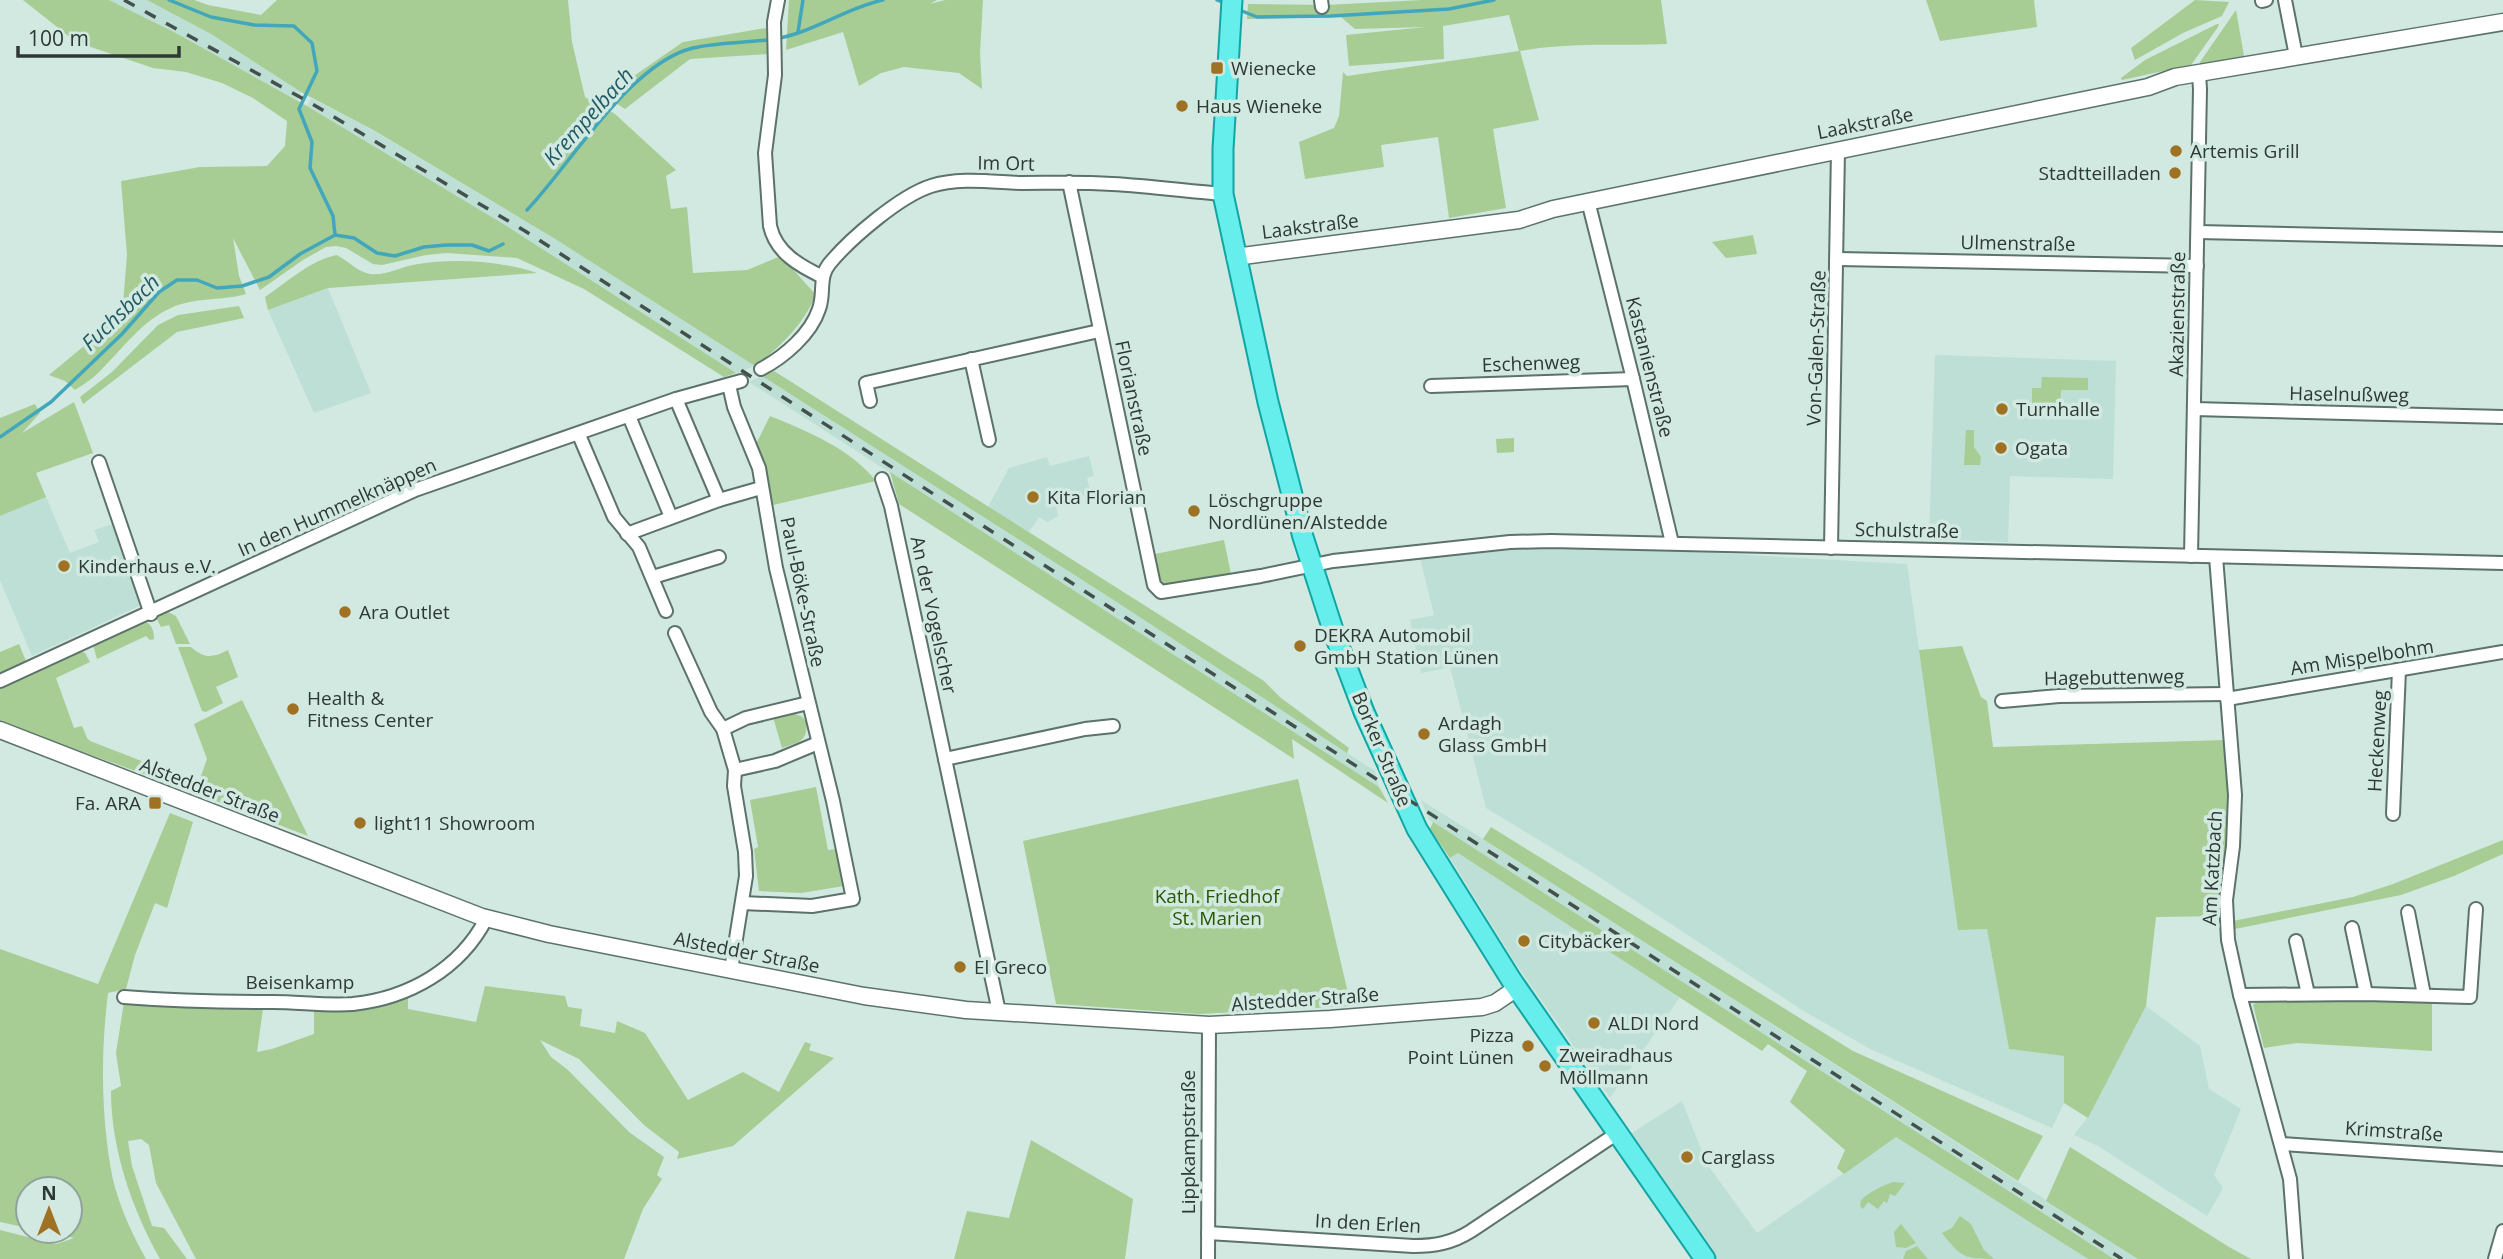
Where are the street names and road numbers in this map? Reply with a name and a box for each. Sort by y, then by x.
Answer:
street label: Laakstraße [1815,101,1915,145]
street label: Im Ort [977,150,1035,177]
street label: Laakstraße [1260,207,1360,245]
street label: Ulmenstraße [1960,229,2076,257]
street label: Akazienstraße [2163,251,2191,377]
street label: Von-Galen-Straße [1800,270,1832,426]
street label: Kastanienstraße [1620,294,1680,440]
street label: Florianstraße [1109,338,1159,458]
street label: Eschenweg [1481,348,1581,378]
street label: Haselnußweg [2289,380,2409,408]
street label: In den Hummelknäppen [234,451,440,563]
street label: Paul-Böke-Straße [774,514,832,670]
street label: Schulstraße [1855,516,1959,544]
street label: An der Vogelscher [905,534,963,696]
street label: Am Mispelbohm [2288,633,2436,681]
street label: Hagebuttenweg [2044,663,2184,691]
street label: Borker Straße [1346,687,1418,811]
street label: Heckenweg [2361,689,2393,793]
street label: Alstedder Straße [136,751,284,829]
street label: Am Katzbach [2196,810,2228,926]
street label: Alstedder Straße [672,925,822,979]
street label: Beisenkamp [246,969,354,995]
street label: Alstedder Straße [1230,981,1380,1017]
street label: Lippkampstraße [1175,1070,1201,1214]
street label: Krimstraße [2344,1115,2444,1147]
street label: In den Erlen [1314,1207,1422,1239]

